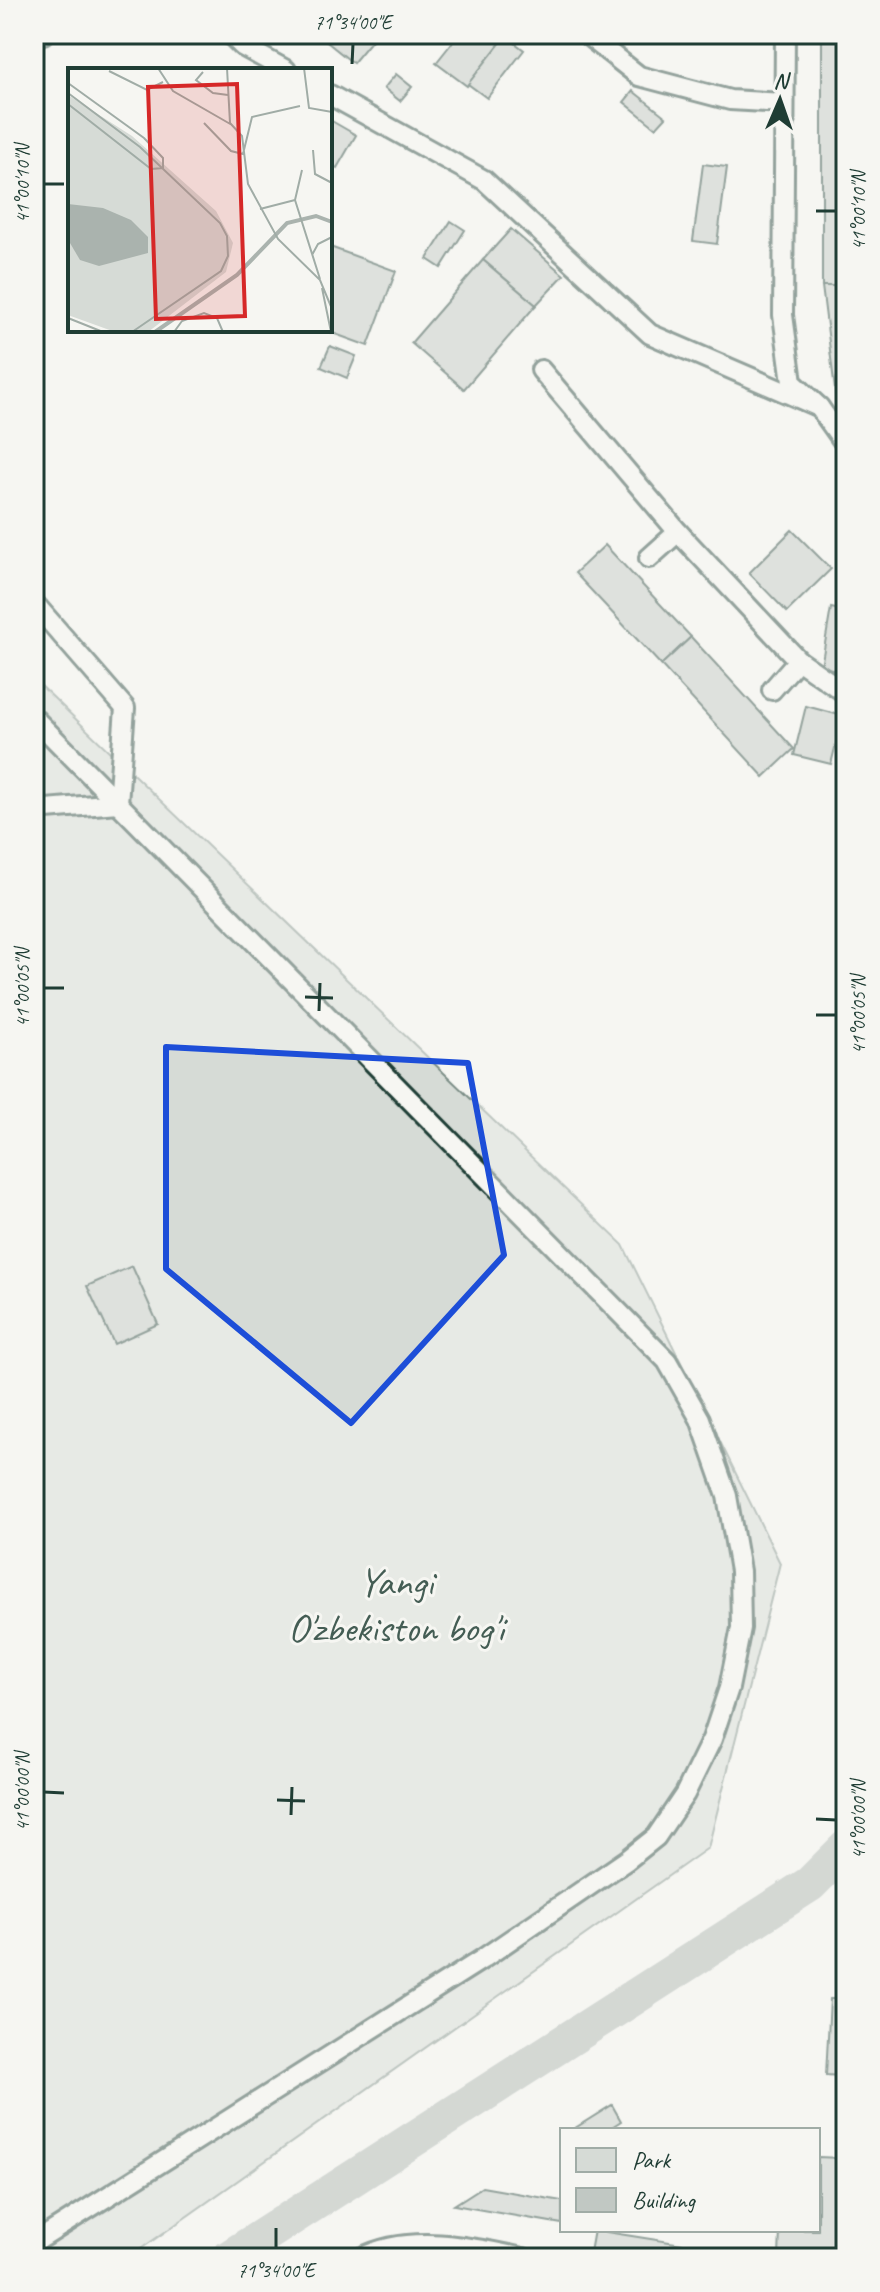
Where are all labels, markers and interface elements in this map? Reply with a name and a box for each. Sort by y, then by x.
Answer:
text: 71°34'00"E [314,10,394,35]
north arrow [740,60,820,140]
text: N [773,67,791,95]
inset map [68,68,332,332]
text: 41°00'10"N [10,142,35,223]
text: 41°00'10"N [846,169,871,250]
text: 41°00'05"N [10,946,35,1027]
text: 41°00'05"N [846,973,871,1054]
park label: Yangi O'zbekiston bog'i [288,1557,509,1653]
text: 41°00'00"N [10,1750,35,1831]
text: 41°00'00"N [846,1778,871,1859]
legend [560,2128,820,2232]
text: Park [632,2145,672,2175]
text: Building [632,2185,697,2215]
text: 71°34'00"E [237,2258,317,2283]

